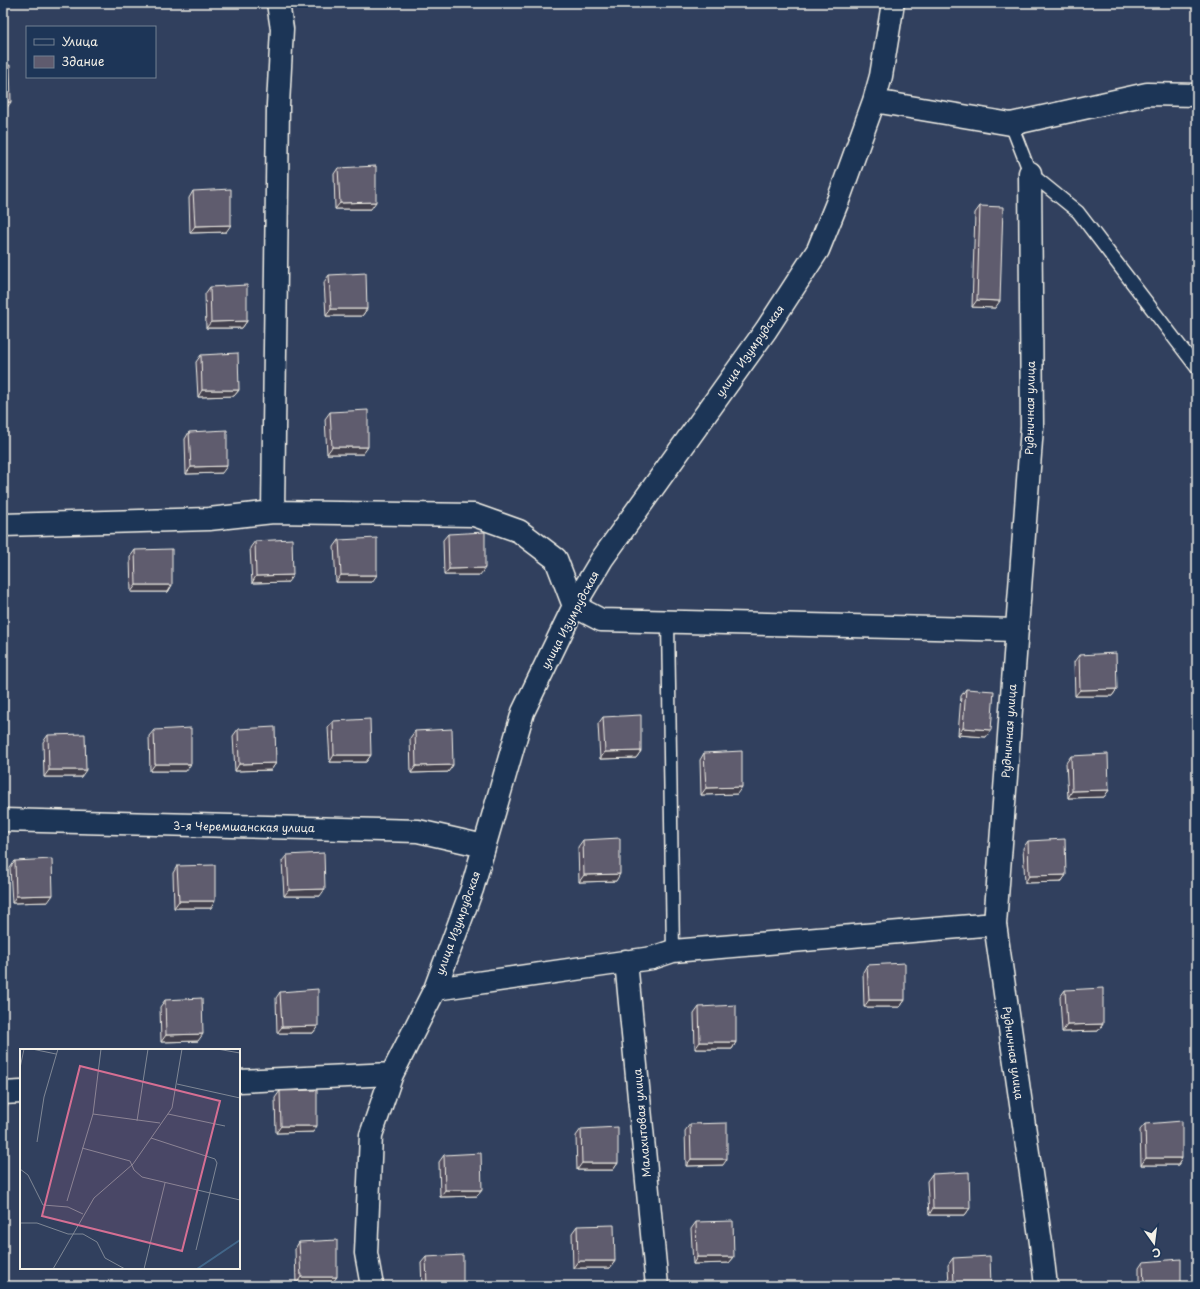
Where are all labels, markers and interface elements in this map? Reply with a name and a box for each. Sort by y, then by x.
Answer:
legend [26,26,156,78]
text: Улица [62,32,98,50]
text: Здание [62,52,104,70]
street label: улица Изумрудская [711,301,788,400]
street label: Рудничная улица [1020,361,1039,455]
street label: улица Изумрудская [536,568,603,672]
street label: Рудничная улица [997,683,1020,778]
street label: 3-я Черемшанская улица [173,817,315,836]
street label: улица Изумрудская [431,869,484,977]
street label: Рудничная улица [999,1005,1028,1101]
inset map [20,1049,240,1269]
street label: Малахитовая улица [628,1068,655,1178]
north arrow [1134,1223,1174,1263]
text: С [1150,1244,1163,1262]

